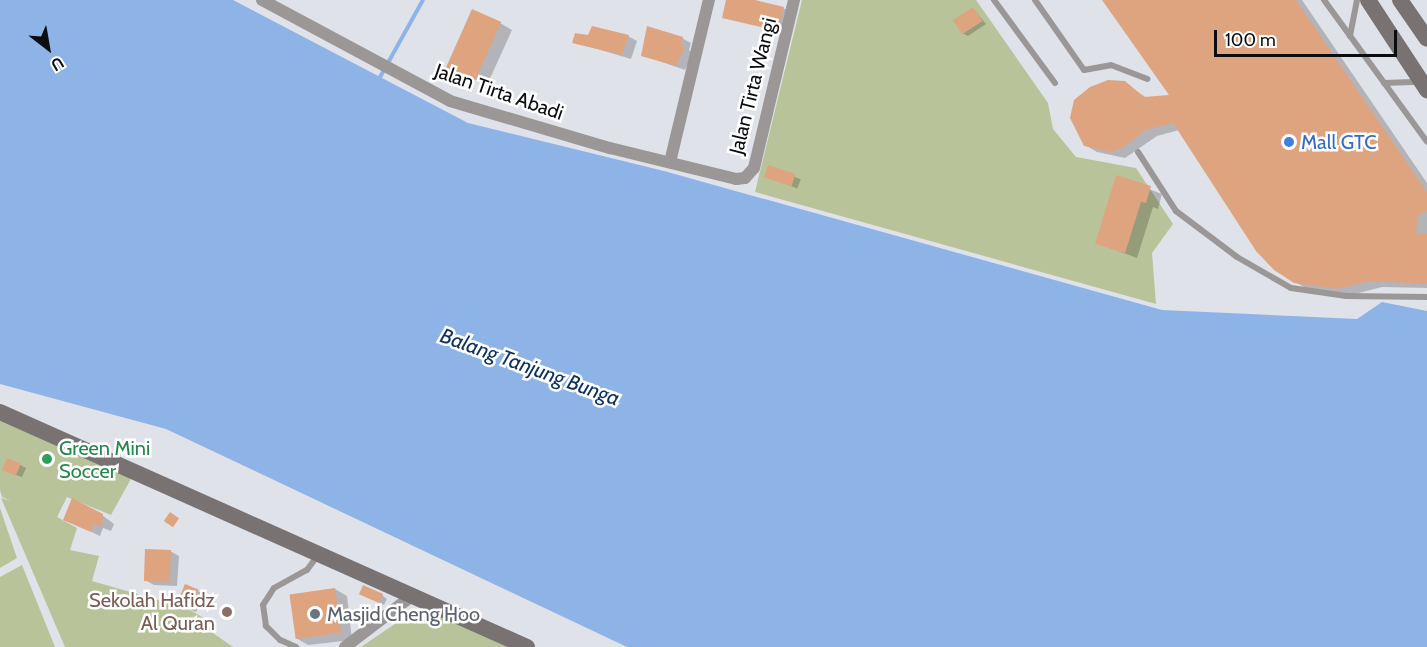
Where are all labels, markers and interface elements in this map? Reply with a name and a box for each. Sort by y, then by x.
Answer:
street label: Jalan Tirta Wangi [724,15,782,157]
north arrow [18,18,78,78]
scale bar [1217,18,1400,56]
text: 100 m [1225,29,1276,51]
text: U [48,53,67,75]
street label: Jalan Tirta Abadi [431,59,567,125]
place label: Mall GTC [1301,130,1376,154]
marker: Mall GTC [1282,135,1296,149]
water label: Balang Tanjung Bunga [437,323,623,411]
place label: Green Mini Soccer [59,436,150,483]
marker: Green Mini Soccer [40,452,54,466]
place label: Sekolah Hafidz Al Quran [89,588,215,635]
place label: Masjid Cheng Hoo [327,602,480,626]
marker: Sekolah Hafidz Al Quran [220,605,234,619]
marker: Masjid Cheng Hoo [308,607,322,621]

